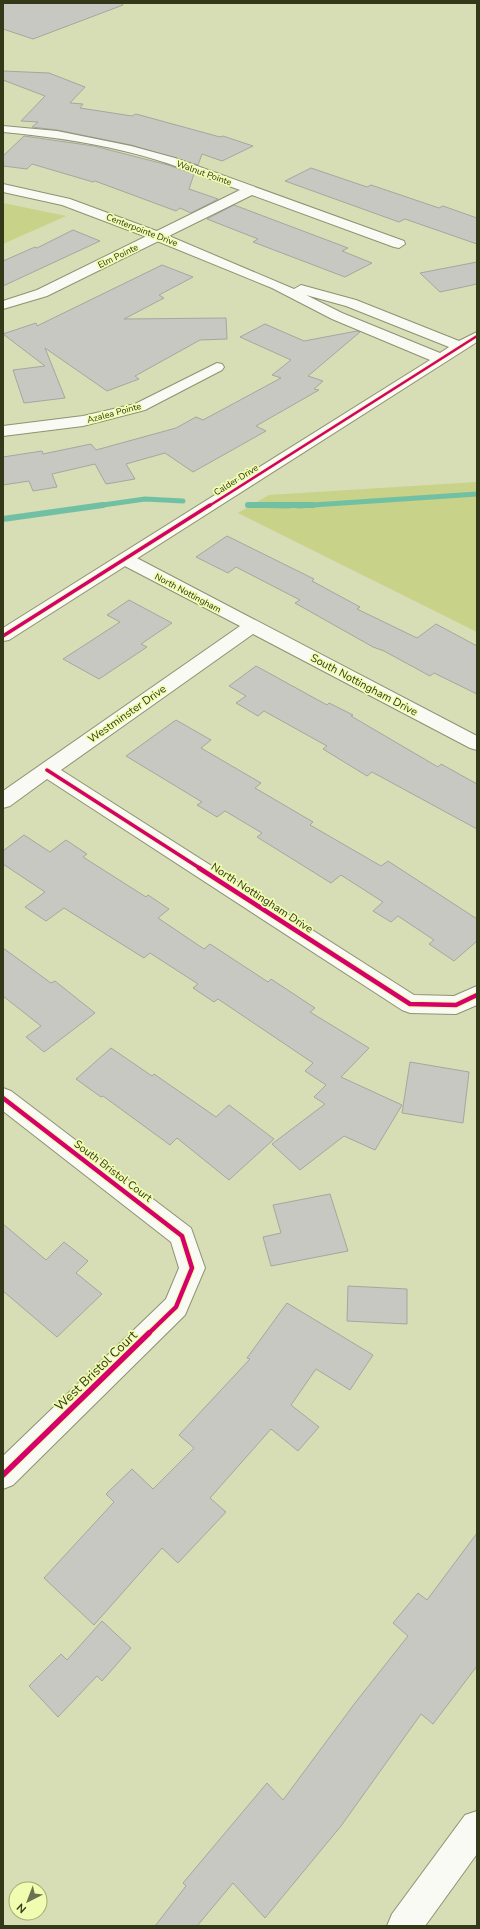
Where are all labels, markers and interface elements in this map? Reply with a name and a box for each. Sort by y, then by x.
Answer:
street label: Walnut Pointe [175,157,234,189]
street label: Centerpointe Drive [104,211,180,249]
street label: Elm Pointe [96,241,140,271]
street label: Azalea Pointe [86,400,143,426]
street label: Calder Drive [212,461,261,498]
street label: North Nottingham [153,570,224,616]
street label: South Nottingham Drive [308,650,420,720]
street label: Westminster Drive [85,681,169,747]
street label: North Nottingham Drive [208,859,316,937]
street label: South Bristol Court [71,1137,155,1206]
street label: West Bristol Court [51,1327,142,1415]
north arrow [8,1881,48,1921]
text: N [14,1900,30,1916]

